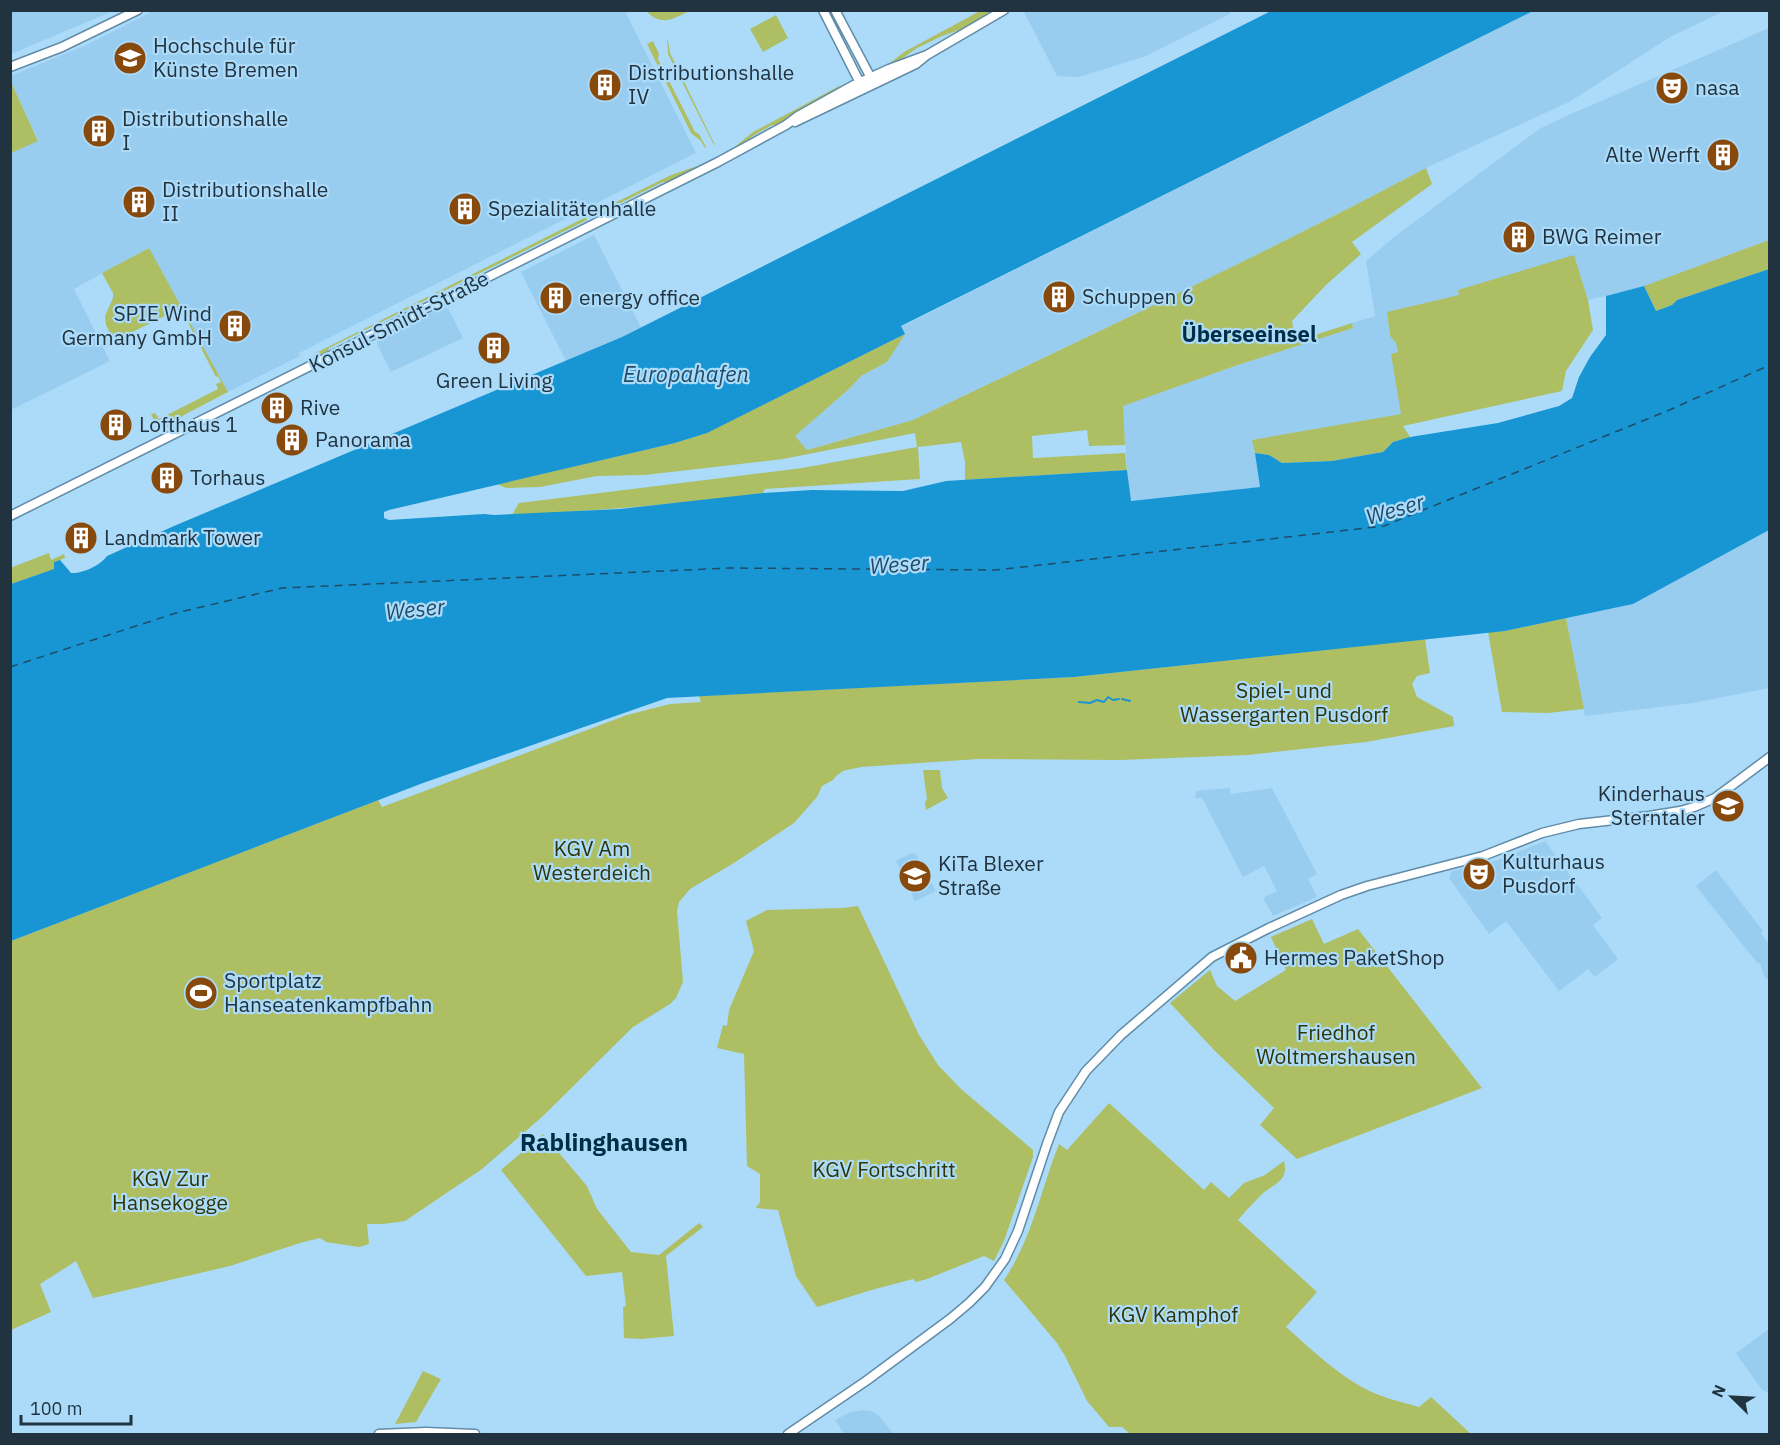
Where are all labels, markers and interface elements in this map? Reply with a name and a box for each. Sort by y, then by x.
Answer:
place label: Hochschule für Künste Bremen [153,31,298,83]
school or university icon: Hochschule für Künste Bremen [112,40,148,76]
place label: Distributionshalle IV [628,58,794,110]
building icon: Distributionshalle IV [587,67,623,103]
theatre icon: nasa [1654,70,1690,106]
place label: nasa [1695,73,1740,101]
place label: Distributionshalle I [122,104,288,156]
building icon: Distributionshalle I [81,113,117,149]
building icon: Alte Werft [1705,137,1741,173]
place label: Alte Werft [1605,140,1700,168]
place label: Distributionshalle II [162,175,328,227]
building icon: Distributionshalle II [121,184,157,220]
building icon: Spezialitätenhalle [447,191,483,227]
place label: Spezialitätenhalle [488,194,656,222]
building icon: BWG Reimer [1501,219,1537,255]
place label: BWG Reimer [1542,222,1662,250]
street label: Konsul-Smidt-Straße [304,264,493,379]
building icon: Schuppen 6 [1041,279,1077,315]
building icon: energy office [538,280,574,316]
place label: Schuppen 6 [1082,282,1194,310]
place label: energy office [579,283,700,311]
place label: SPIE Wind Germany GmbH [61,299,212,351]
building icon: SPIE Wind Germany GmbH [217,308,253,344]
district label: Überseeinsel [1181,319,1317,348]
building icon: Green Living [476,330,512,366]
water label: Europahafen [623,359,749,388]
place label: Green Living [436,366,552,394]
building icon: Rive [259,390,295,426]
place label: Rive [300,393,340,421]
building icon: Lofthaus 1 [98,407,134,443]
place label: Lofthaus 1 [139,410,238,438]
building icon: Panorama [274,422,310,458]
place label: Panorama [315,425,411,453]
building icon: Torhaus [149,460,185,496]
place label: Torhaus [190,463,265,491]
water label: Weser [1362,486,1428,531]
building icon: Landmark Tower [63,520,99,556]
place label: Landmark Tower [104,523,261,551]
water label: Weser [868,547,931,580]
water label: Weser [384,591,447,626]
park label: Spiel- und Wassergarten Pusdorf [1180,676,1388,728]
place label: Kinderhaus Sterntaler [1598,779,1705,831]
school or university icon: Kinderhaus Sterntaler [1710,788,1746,824]
park label: KGV Am Westerdeich [533,834,651,886]
place label: Kulturhaus Pusdorf [1502,847,1605,899]
place label: KiTa Blexer Straße [938,849,1044,901]
theatre icon: Kulturhaus Pusdorf [1461,856,1497,892]
school or university icon: KiTa Blexer Straße [897,858,933,894]
public building icon: Hermes PaketShop [1223,940,1259,976]
place label: Hermes PaketShop [1264,943,1445,971]
place label: Sportplatz Hanseatenkampfbahn [224,966,432,1018]
sports icon: Sportplatz Hanseatenkampfbahn [183,975,219,1011]
park label: Friedhof Woltmershausen [1256,1018,1416,1070]
district label: Rablinghausen [520,1126,688,1158]
park label: KGV Fortschritt [812,1155,956,1183]
park label: KGV Zur Hansekogge [112,1164,228,1216]
park label: KGV Kamphof [1108,1300,1238,1328]
north arrow [1702,1367,1762,1427]
text: N [1707,1382,1730,1400]
scale bar [21,1388,130,1426]
text: 100 m [30,1397,82,1420]

